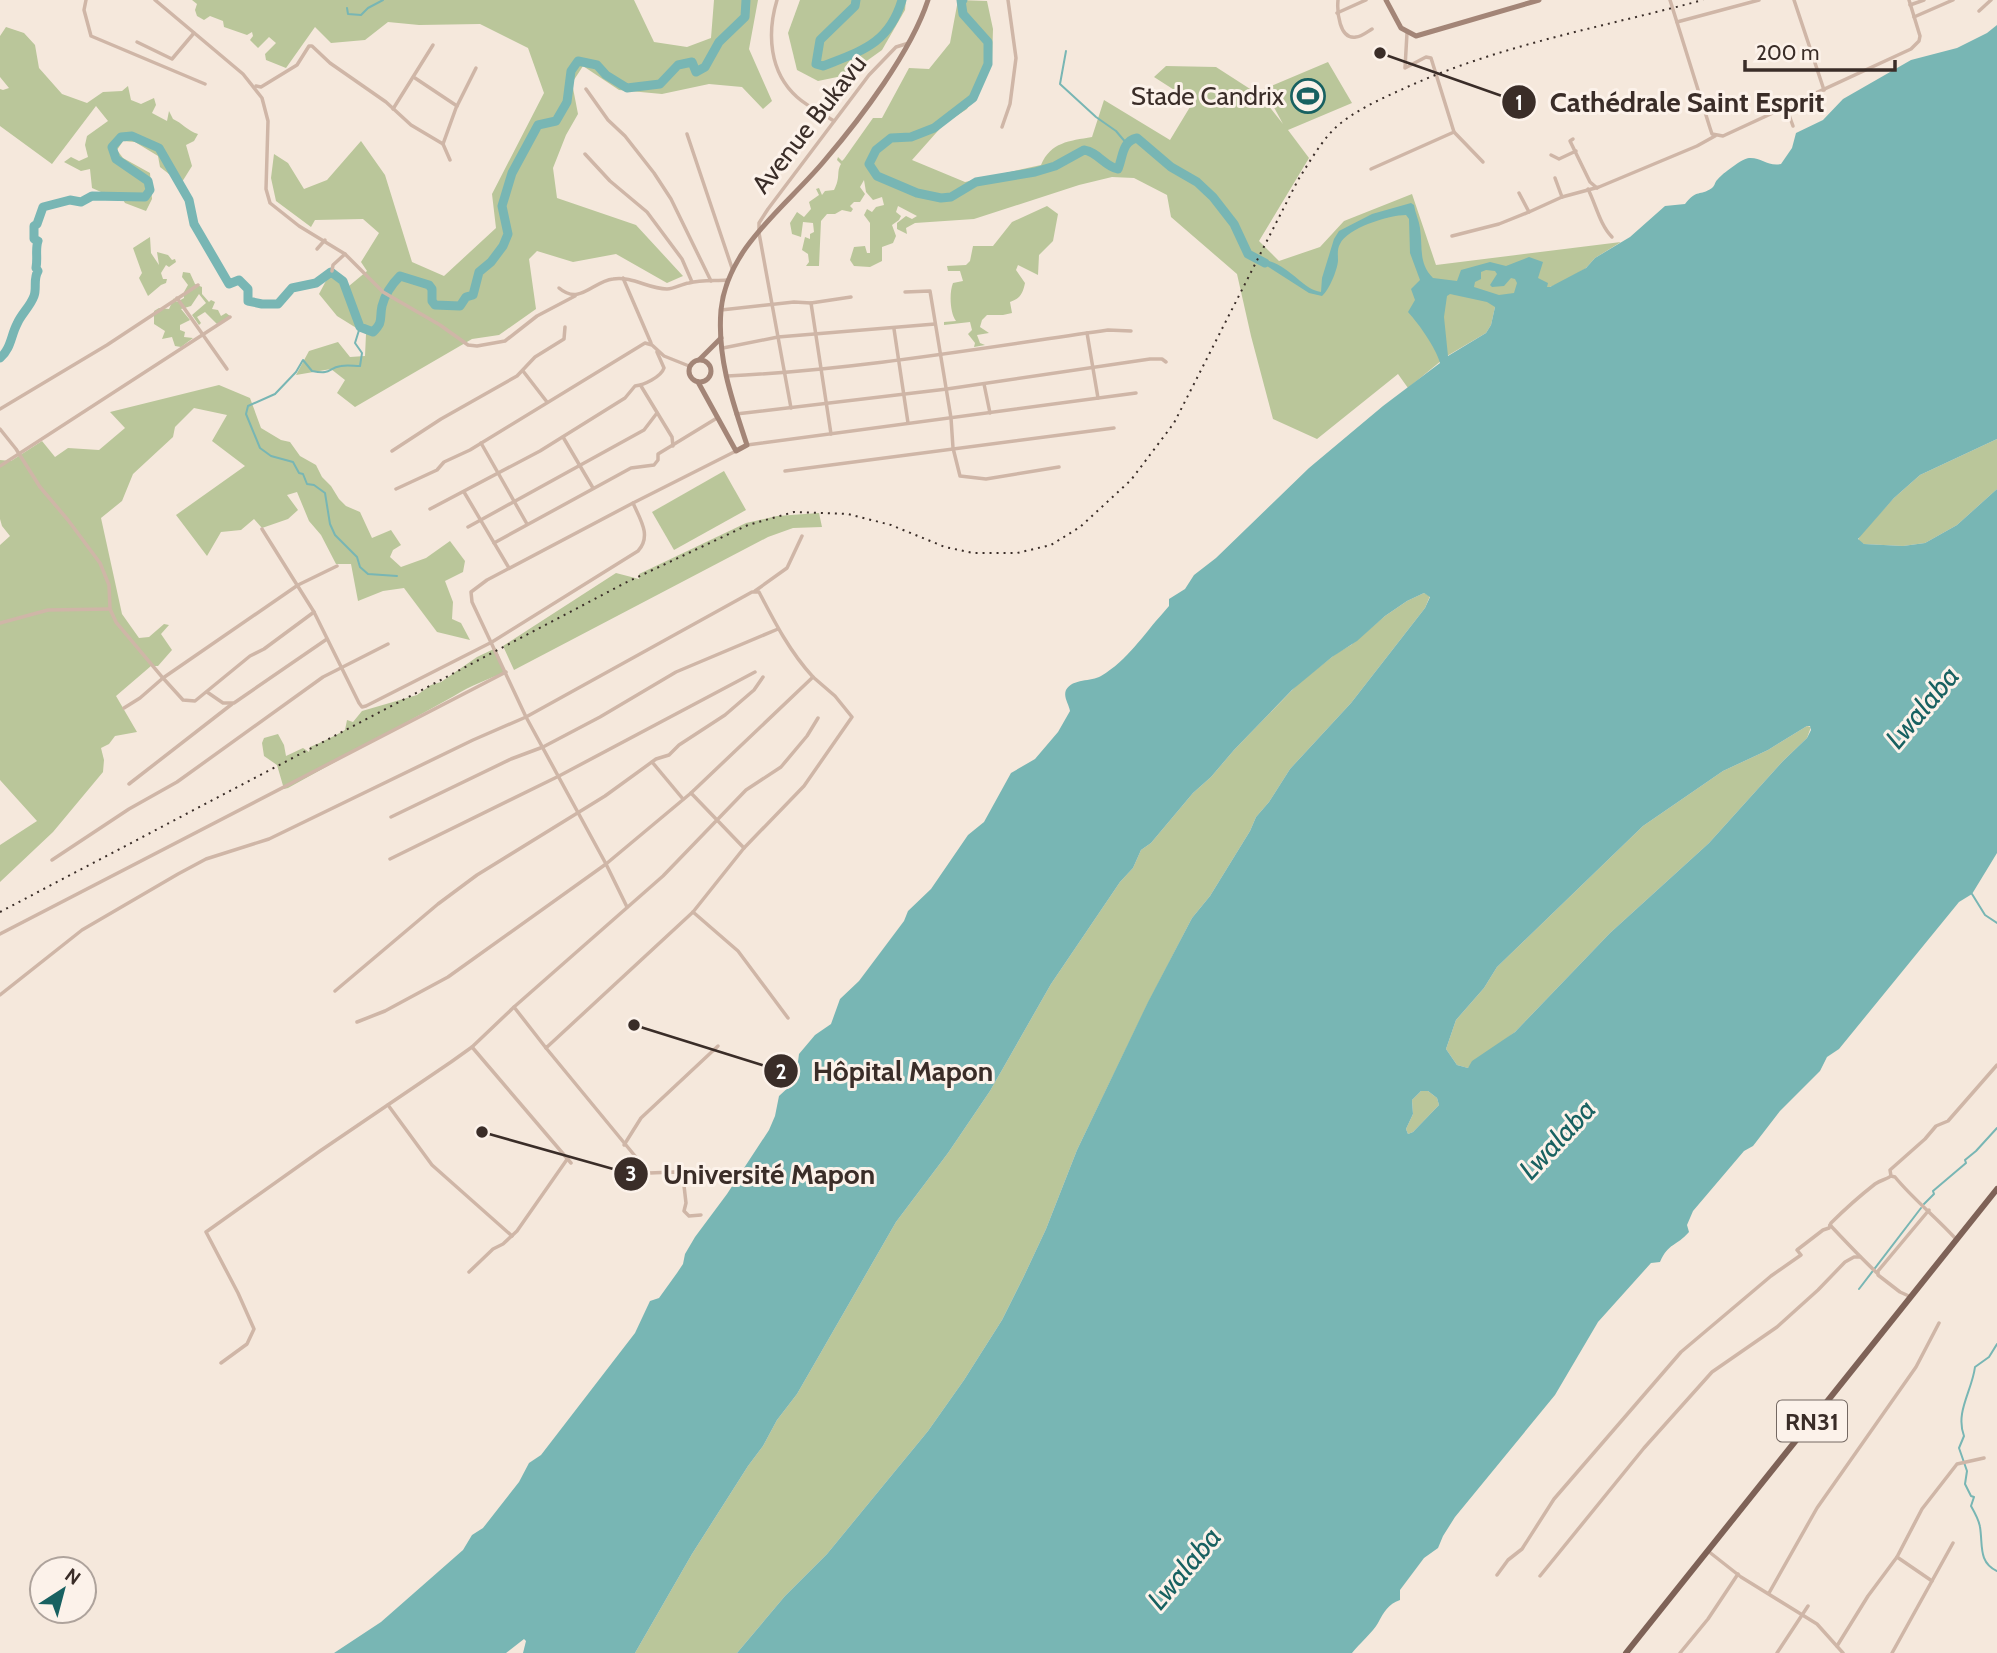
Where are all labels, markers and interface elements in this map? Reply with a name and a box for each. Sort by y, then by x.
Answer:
scale bar [1745,28,1896,72]
text: 200 m [1756,40,1819,65]
street label: Avenue Bukavu [745,48,873,200]
sports icon: Stade Candrix [1289,77,1327,115]
callout: Cathédrale Saint Esprit [1501,78,1839,127]
place label: Stade Candrix [1131,80,1285,112]
text: Cathédrale Saint Esprit [1550,85,1824,119]
text: 1 [1515,90,1523,115]
water label: Lwalaba [1878,659,1966,755]
callout: Hôpital Mapon [764,1047,1007,1096]
text: Hôpital Mapon [813,1054,993,1088]
text: 2 [775,1059,787,1084]
water label: Lwalaba [1512,1092,1602,1186]
callout: Université Mapon [614,1149,889,1198]
text: Université Mapon [663,1157,875,1191]
text: 3 [625,1161,637,1186]
road number: RN31 [1777,1400,1847,1442]
water label: Lwalaba [1140,1520,1228,1616]
north arrow [28,1555,98,1625]
text: N [61,1563,85,1590]

